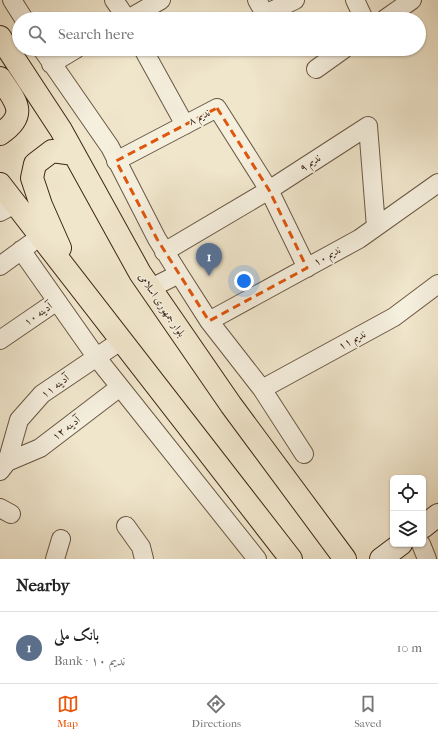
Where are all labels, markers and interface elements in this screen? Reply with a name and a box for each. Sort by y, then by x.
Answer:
search box [12,12,426,56]
icon: search [26,23,48,45]
text: Search here [58,25,134,43]
street label: ندیم ۸ [186,106,213,131]
street label: ندیم ۹ [297,151,325,177]
pin: 1 [196,243,222,276]
street label: ندیم ۱۰ [311,243,344,271]
street label: بلوار جمهوری اسلامی [136,270,188,340]
your location [234,271,254,291]
street label: آدینه ۱۰ [21,298,56,328]
street label: ندیم ۱۱ [336,327,369,355]
street label: آدینه ۱۱ [38,370,73,401]
street label: آدینه ۱۲ [49,411,84,443]
map controls [390,475,426,547]
button: locate [390,475,426,511]
button: layers [390,511,426,547]
text: Nearby [16,575,70,595]
text: بانک ملی [54,626,99,644]
text: 1 [27,640,31,655]
text: 10 m [397,640,422,655]
text: Bank · ندیم ۱۰ [54,653,125,668]
tab: Map [57,693,79,730]
tab: Directions [192,693,241,730]
tab: Saved [354,693,381,730]

